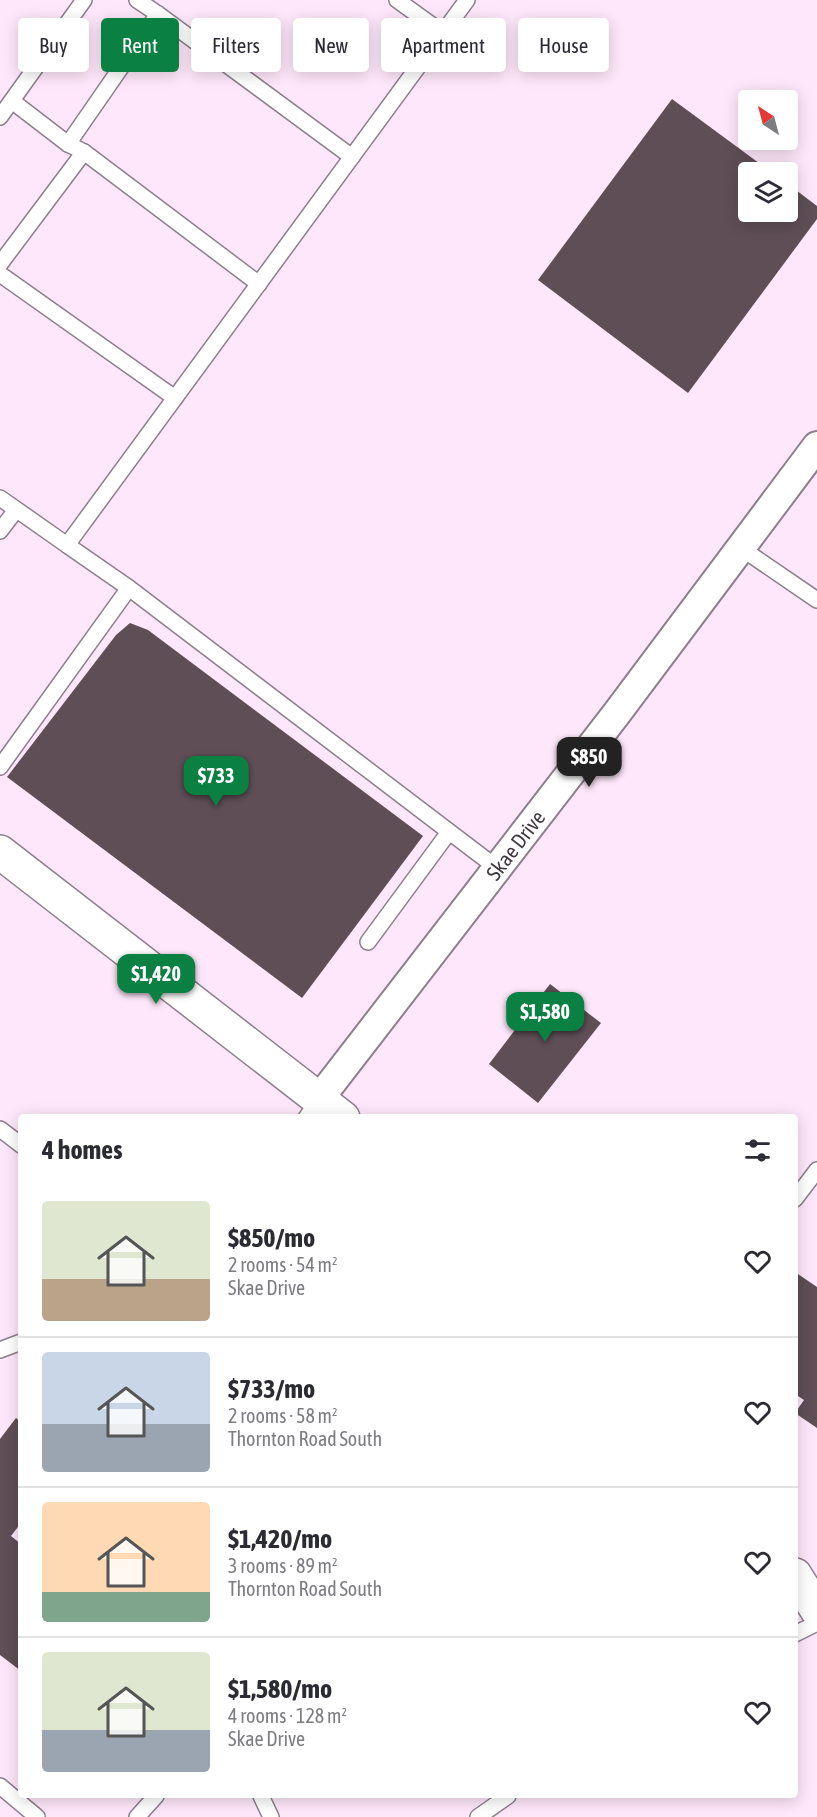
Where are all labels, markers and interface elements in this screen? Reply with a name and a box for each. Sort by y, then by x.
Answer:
chip: Buy [18,18,89,72]
chip: Rent [101,18,179,72]
chip: Filters [191,18,281,72]
chip: New [293,18,369,72]
chip: Apartment [381,18,506,72]
chip: House [518,18,609,72]
north arrow [738,90,798,150]
map controls [738,90,798,222]
button: layers [738,162,798,222]
pin: $850 [553,737,625,788]
text: $850 [571,745,607,768]
pin: $733 [180,756,252,807]
text: $733 [198,764,234,787]
street label: Skae Drive [481,805,549,884]
pin: $1,420 [107,954,205,1005]
text: $1,420 [131,962,181,985]
pin: $1,580 [496,992,594,1043]
text: $1,580 [520,1000,570,1023]
icon: filters [741,1134,774,1167]
text: 4 homes [42,1135,122,1165]
text: $850/mo [228,1223,315,1253]
icon: home [90,1225,162,1297]
icon: heart [741,1245,774,1278]
text: 2 rooms · 54 m² [228,1253,338,1276]
text: Skae Drive [228,1276,305,1299]
text: $733/mo [228,1374,315,1404]
icon: home [90,1376,162,1448]
icon: heart [741,1396,774,1429]
text: 2 rooms · 58 m² [228,1404,338,1427]
text: Thornton Road South [228,1427,382,1450]
text: $1,420/mo [228,1524,332,1554]
icon: home [90,1526,162,1598]
icon: heart [741,1546,774,1579]
text: 3 rooms · 89 m² [228,1554,338,1577]
text: Thornton Road South [228,1577,382,1600]
text: $1,580/mo [228,1674,332,1704]
icon: home [90,1676,162,1748]
icon: heart [741,1696,774,1729]
text: 4 rooms · 128 m² [228,1704,347,1727]
text: Skae Drive [228,1727,305,1750]

